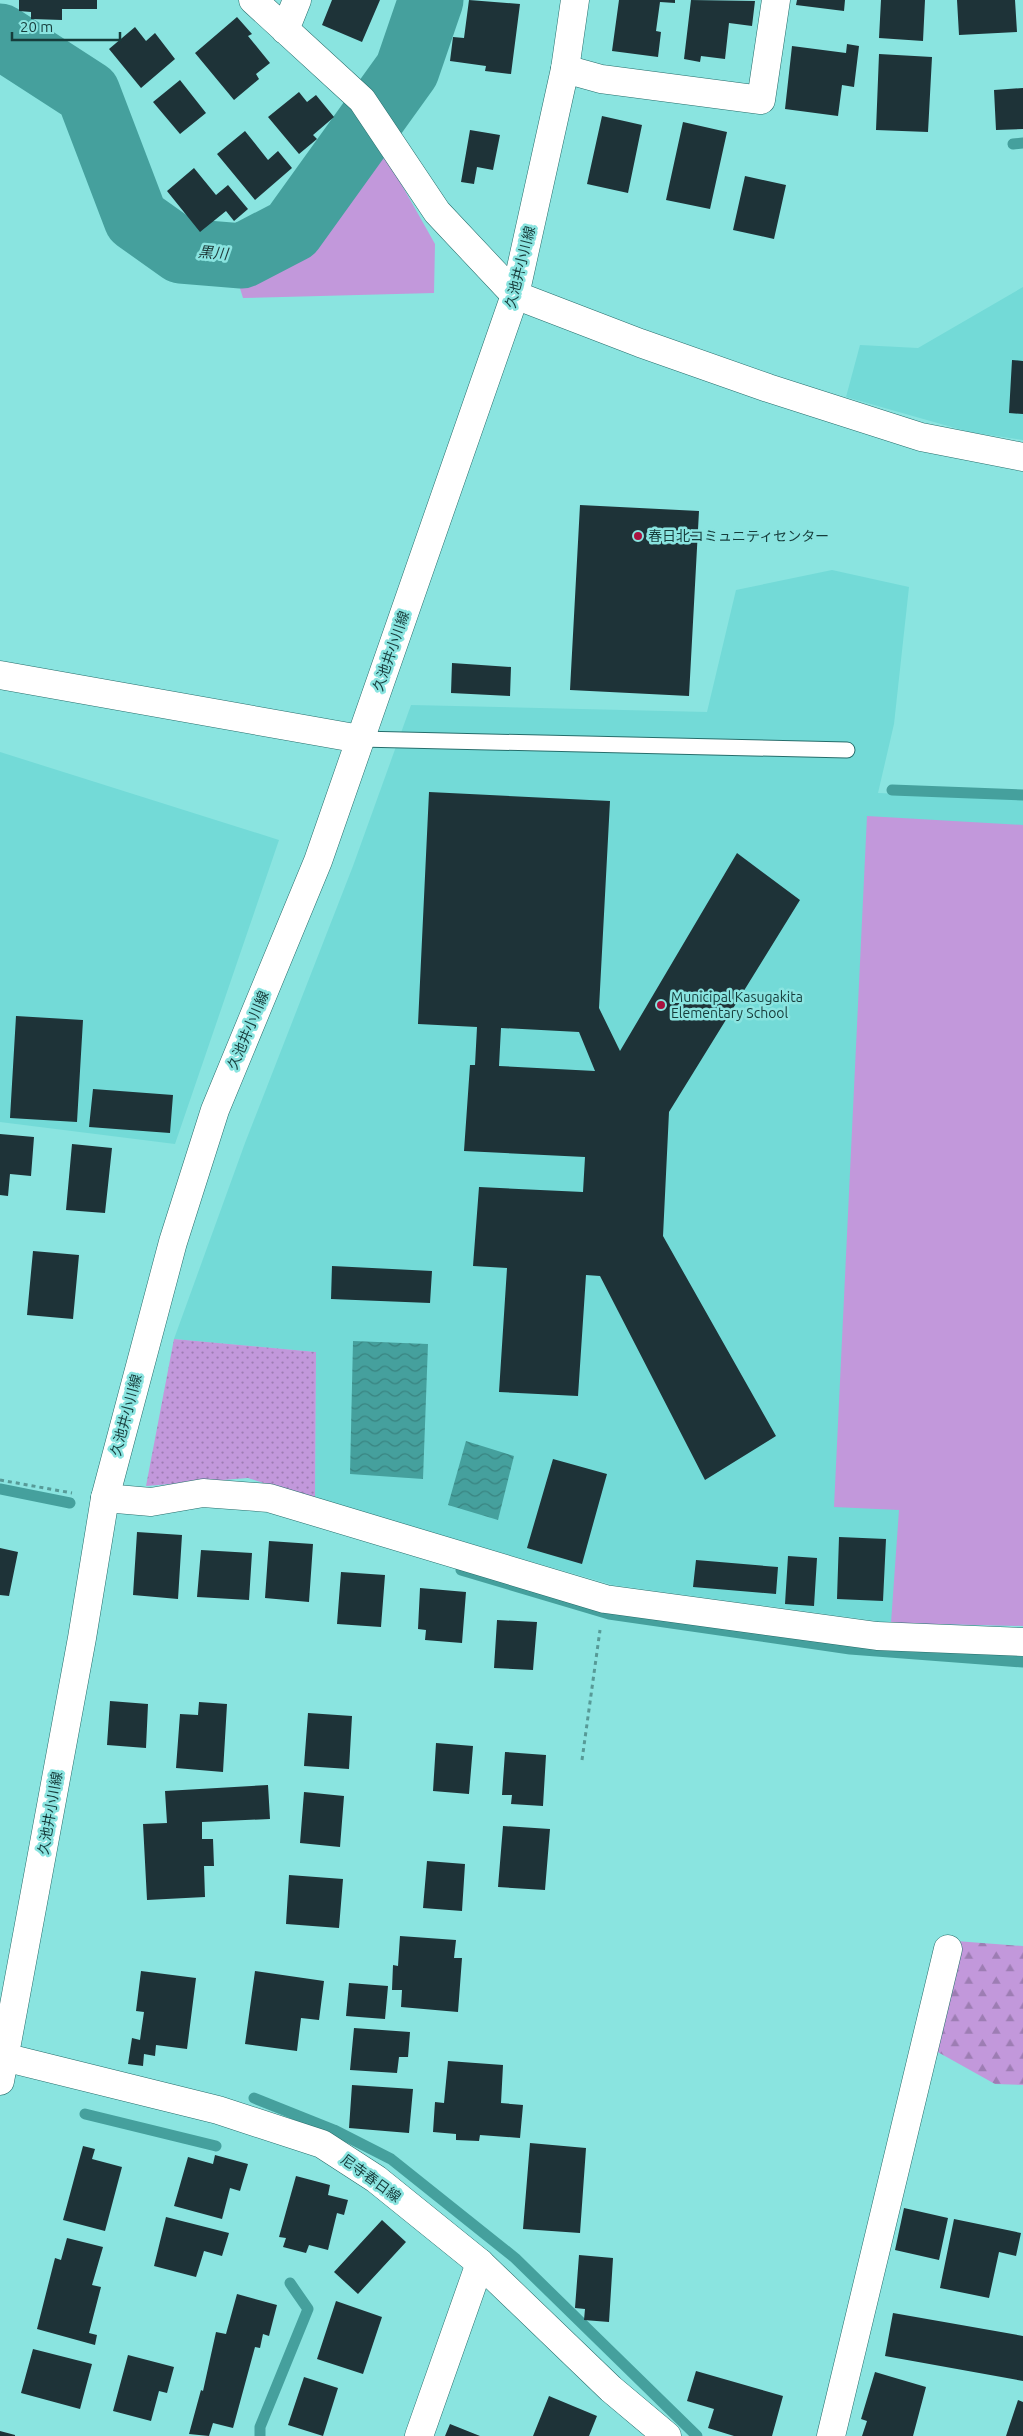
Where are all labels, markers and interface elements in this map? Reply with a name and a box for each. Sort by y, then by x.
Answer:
scale bar [12,10,120,42]
text: 20 m [20,18,53,35]
street label: 久池井小川線 [502,224,538,310]
water label: 黒川 [197,243,231,262]
place label: 春日北コミュニティセンター [648,528,829,544]
marker: 春日北コミュニティセンター [632,530,644,542]
street label: 久池井小川線 [370,609,412,693]
street label: 久池井小川線 [224,988,272,1072]
place label: Municipal Kasugakita Elementary School [671,989,803,1021]
marker: Municipal Kasugakita Elementary School [655,999,667,1011]
street label: 久池井小川線 [107,1372,145,1458]
street label: 久池井小川線 [35,1770,65,1856]
street label: 尼寺春日線 [338,2151,404,2205]

